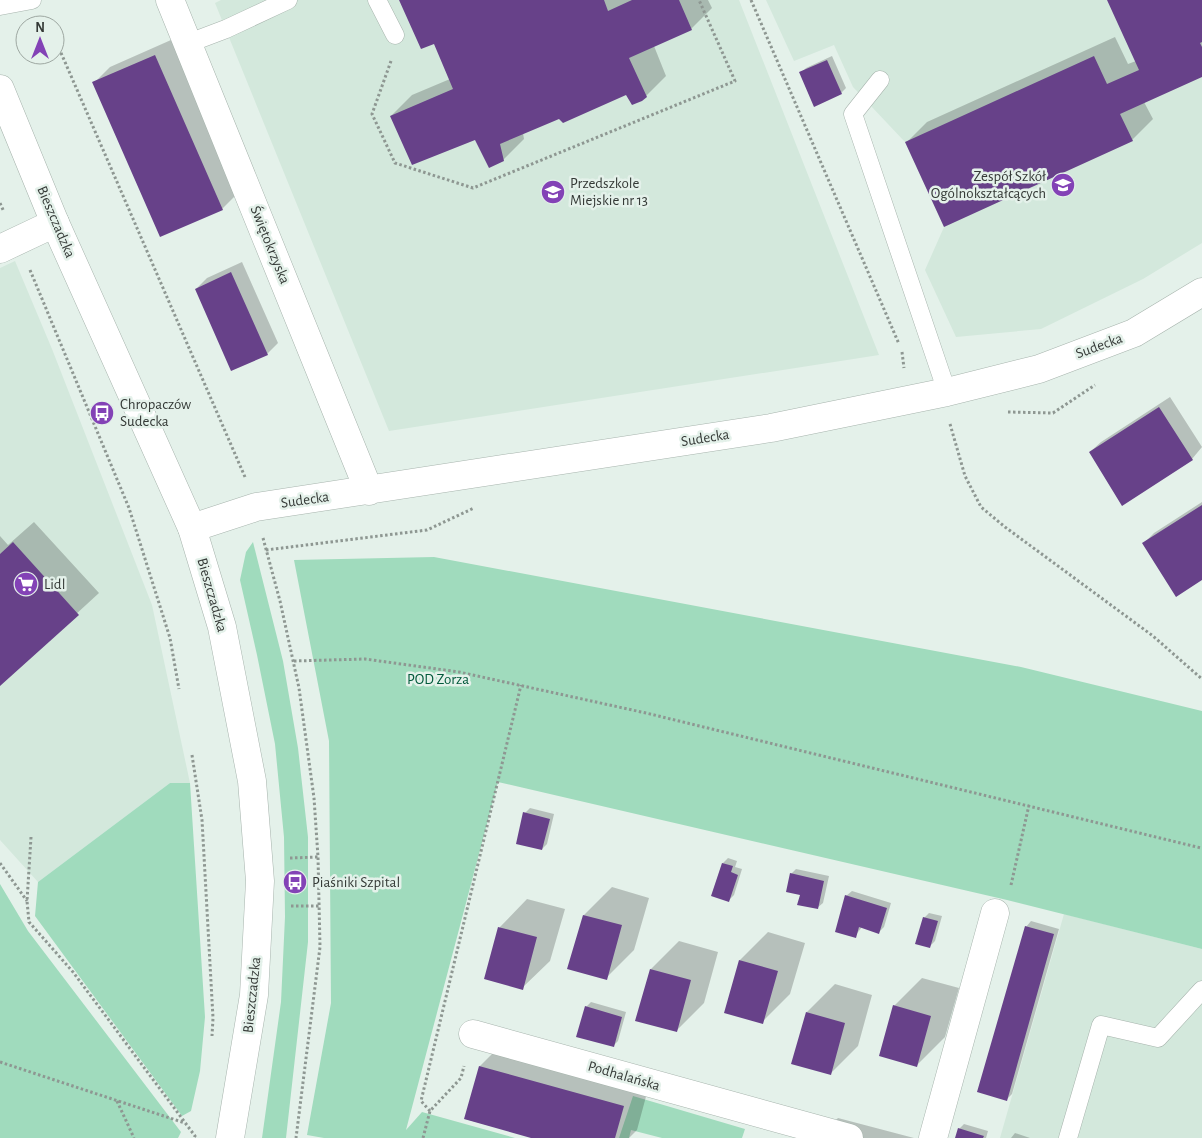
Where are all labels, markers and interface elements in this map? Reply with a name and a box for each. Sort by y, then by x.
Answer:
north arrow [15,15,65,65]
text: N [35,21,45,35]
place label: Zespół Szkół Ogólnokształcących [931,169,1046,201]
school or university icon: Zespół Szkół Ogólnokształcących [1050,172,1076,198]
place label: Przedszkole Miejskie nr 13 [570,176,648,208]
school or university icon: Przedszkole Miejskie nr 13 [540,179,566,205]
street label: Bieszczadzka [34,184,78,260]
street label: Świętokrzyska [248,203,294,286]
street label: Sudecka [1074,331,1124,361]
place label: Chropaczów Sudecka [120,397,191,429]
bus stop icon: Chropaczów Sudecka [89,400,115,426]
street label: Sudecka [680,427,730,449]
street label: Sudecka [280,489,330,511]
street label: Bieszczadzka [194,556,230,634]
supermarket icon: Lidl [13,571,39,597]
place label: Lidl [44,577,65,592]
park label: POD Zorza [407,672,469,687]
bus stop icon: Piaśniki Szpital [282,869,308,895]
place label: Piaśniki Szpital [312,875,400,890]
street label: Bieszczadzka [241,956,263,1034]
street label: Podhalańska [586,1059,662,1093]

